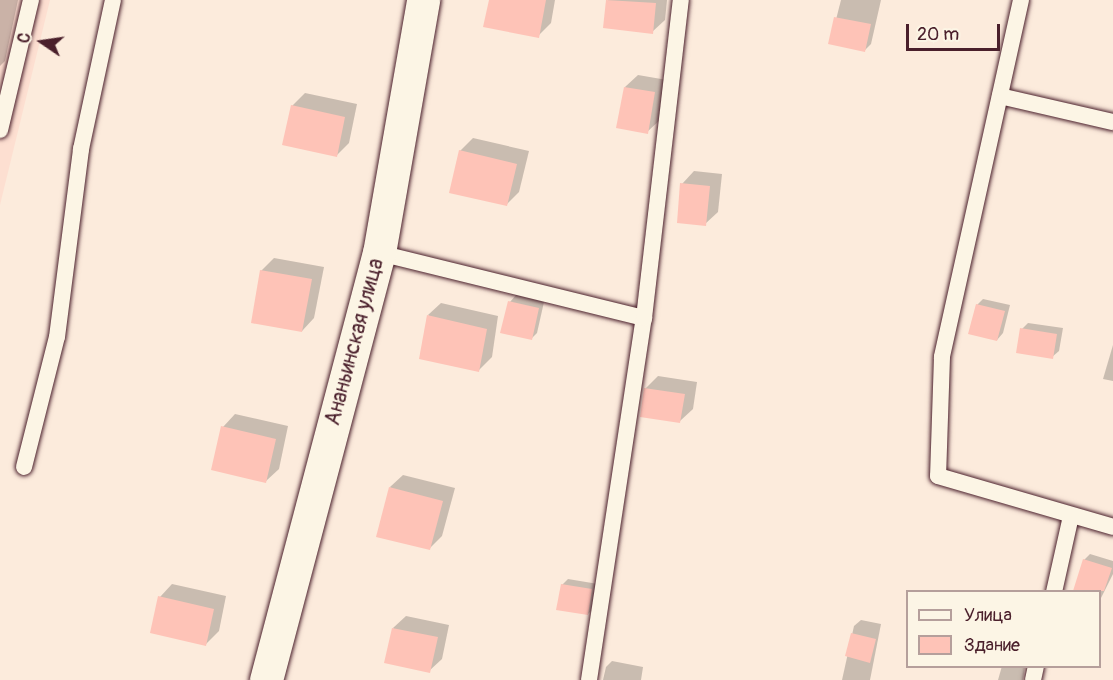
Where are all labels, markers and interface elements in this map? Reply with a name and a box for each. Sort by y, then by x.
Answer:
north arrow [12,12,72,72]
scale bar [909,12,1004,50]
text: 20 m [917,23,959,46]
text: С [14,31,35,45]
street label: Ананьинская улица [321,256,389,428]
legend [906,590,1101,668]
text: Улица [964,604,1012,627]
text: Здание [964,634,1020,657]

